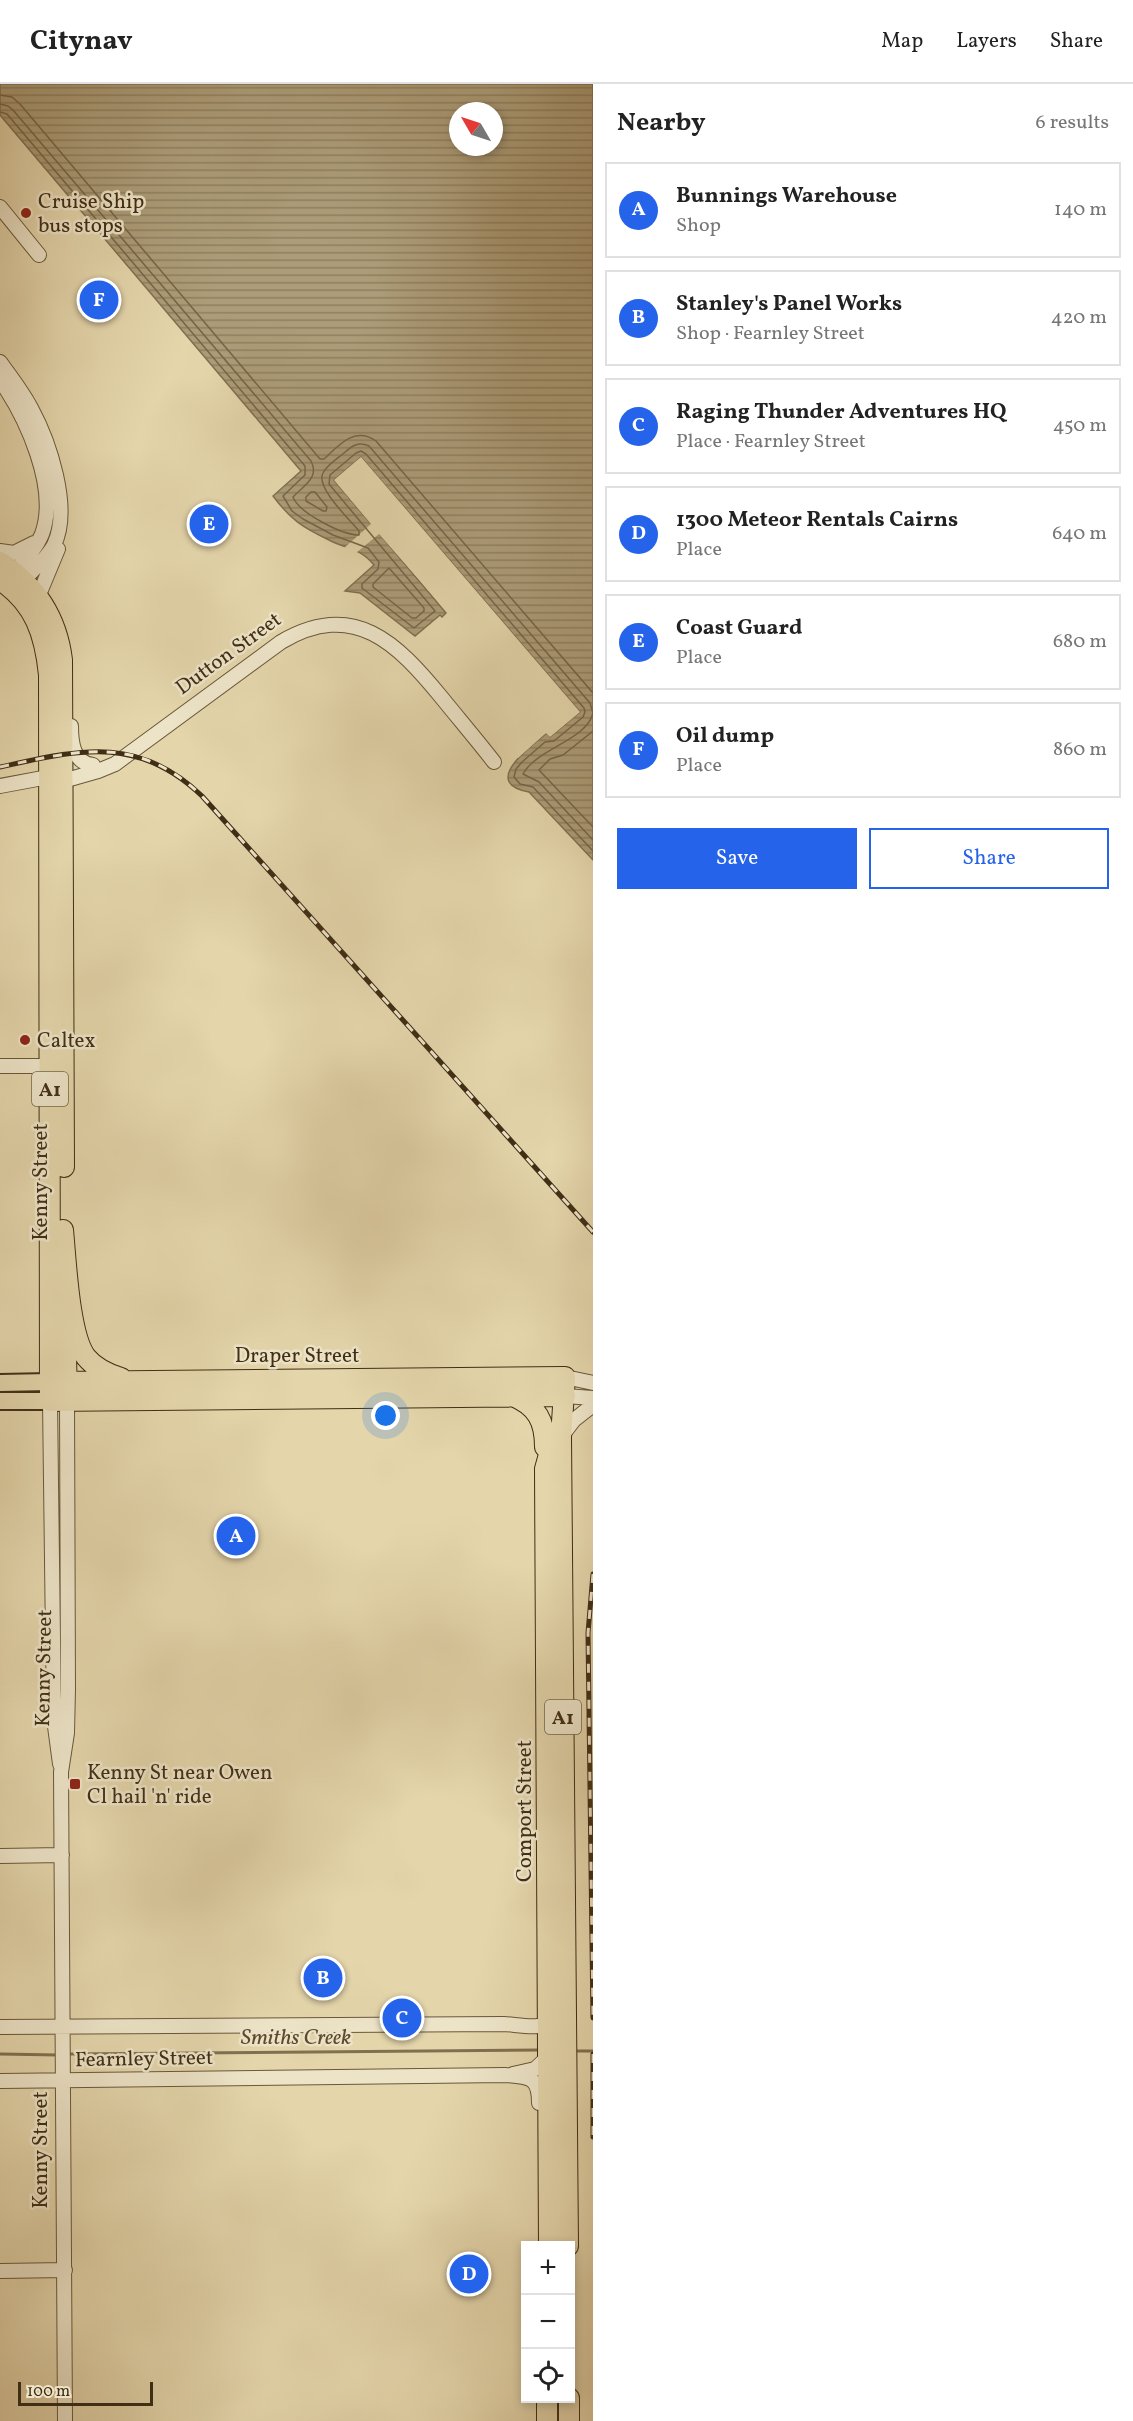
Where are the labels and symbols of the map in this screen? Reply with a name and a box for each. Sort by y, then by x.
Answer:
north arrow [449,102,503,156]
place label: Cruise Ship bus stops [38,188,144,241]
marker: Cruise Ship bus stops [19,206,33,220]
pin: F [80,278,118,322]
pin: E [190,502,228,546]
street label: Dutton Street [170,606,288,703]
place label: Caltex [37,1027,96,1056]
marker: Caltex [18,1033,32,1047]
road number: A1 [32,1072,68,1106]
street label: Kenny Street [27,1123,56,1241]
street label: Draper Street [235,1342,359,1371]
your location [371,1401,400,1430]
pin: A [216,1514,256,1558]
street label: Kenny Street [29,1609,60,1727]
road number: A1 [545,1700,581,1734]
street label: Comport Street [511,1740,540,1882]
place label: Kenny St near Owen Cl hail 'n' ride [87,1759,273,1812]
marker: Kenny St near Owen Cl hail 'n' ride [68,1777,82,1791]
pin: B [304,1956,342,2000]
pin: C [382,1996,422,2040]
water label: Smiths Creek [241,2023,351,2054]
street label: Fearnley Street [75,2044,214,2075]
street label: Kenny Street [27,2091,56,2209]
pin: D [450,2252,488,2296]
scale bar [18,2379,153,2406]

